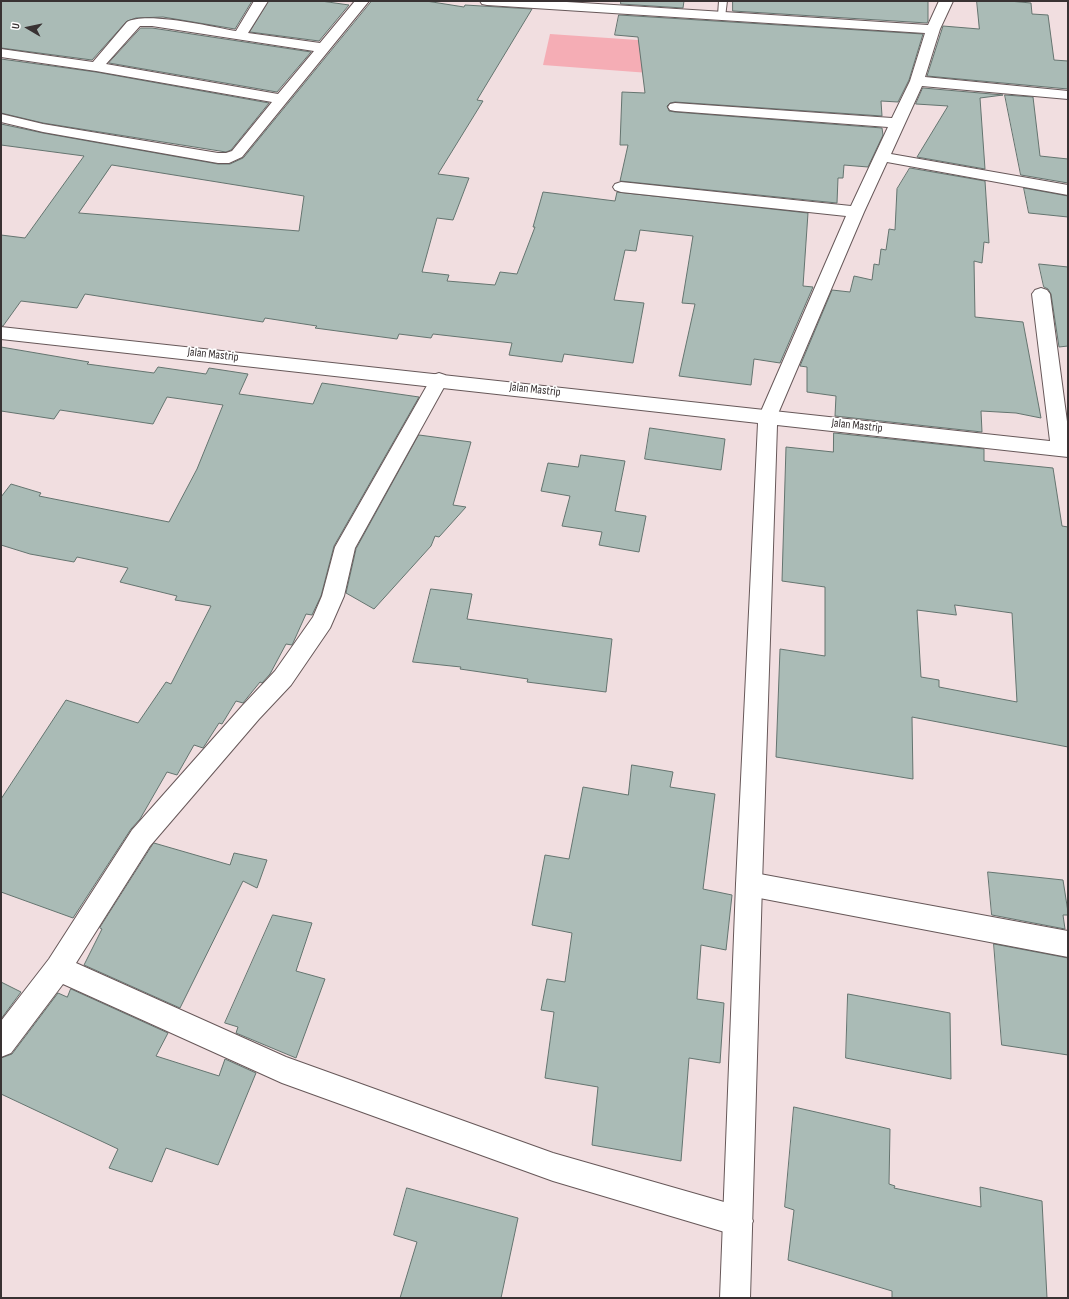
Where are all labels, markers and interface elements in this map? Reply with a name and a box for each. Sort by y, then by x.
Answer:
north arrow [8,8,48,48]
text: U [9,22,23,30]
street label: Jalan Mastrip [187,345,239,365]
street label: Jalan Mastrip [509,380,561,400]
street label: Jalan Mastrip [831,416,883,436]

